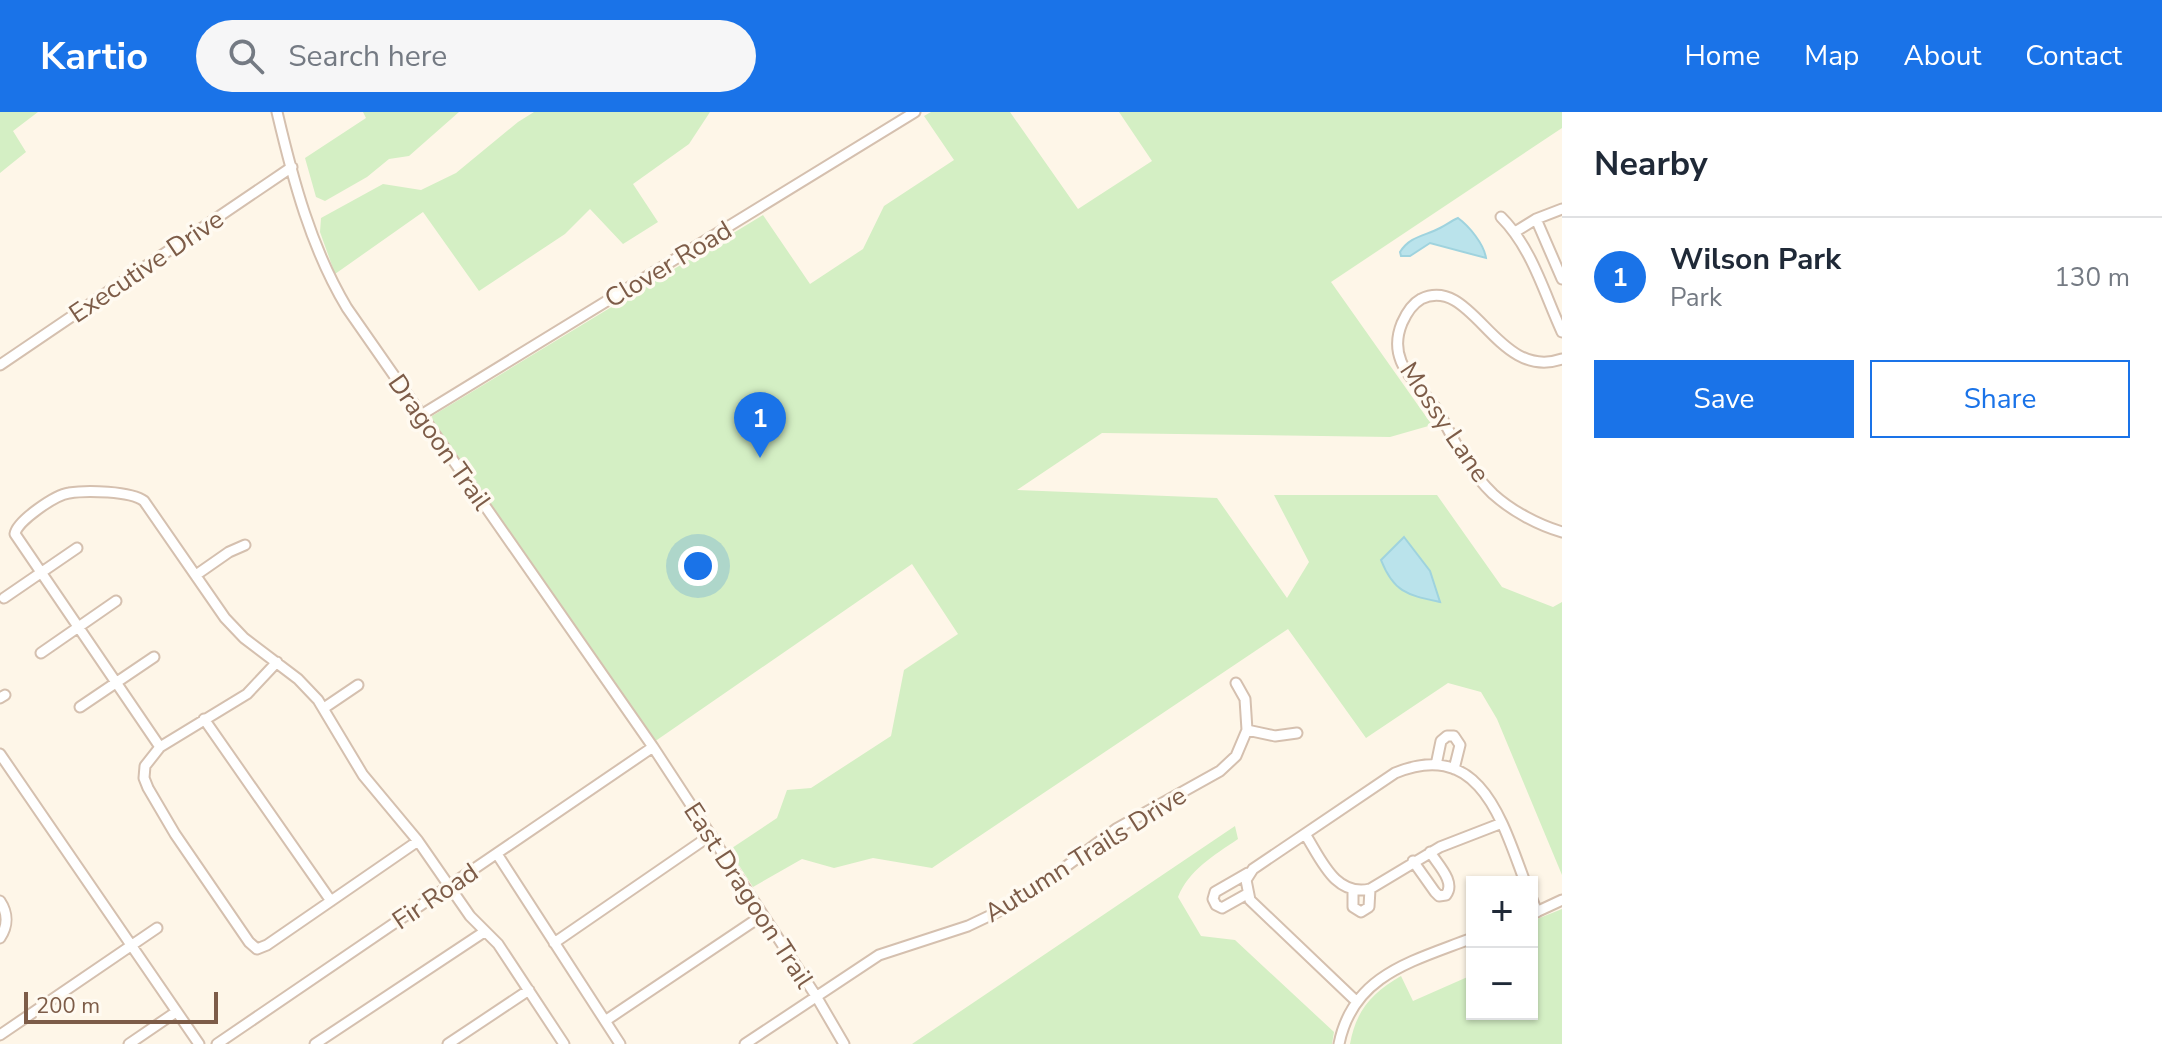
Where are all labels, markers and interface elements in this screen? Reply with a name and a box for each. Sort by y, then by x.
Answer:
search box [196,20,756,92]
text: Kartio [40,31,148,82]
icon: search [224,34,268,78]
text: Search here [288,36,447,77]
text: Home [1685,37,1760,75]
text: Map [1804,37,1859,75]
text: About [1903,37,1981,75]
text: Contact [2025,37,2122,75]
text: Nearby [1594,141,1708,187]
street label: Executive Drive [62,202,230,331]
street label: Clover Road [598,213,738,316]
text: Wilson Park [1670,239,1841,280]
text: 1 [1612,260,1628,295]
text: 130 m [2054,260,2130,295]
text: Park [1670,280,1722,315]
street label: Mossy Lane [1391,355,1498,489]
button: Save [1594,360,1854,438]
button: Share [1870,360,2130,438]
street label: Dragoon Trail [380,367,499,517]
pin: 1 [734,392,786,458]
your location [678,546,718,586]
street label: Autumn Trails Drive [978,778,1193,931]
street label: East Dragoon Trail [675,796,822,995]
street label: Fir Road [385,855,485,938]
map controls [1466,876,1538,1020]
button: + [1466,876,1538,948]
button: − [1466,948,1538,1020]
scale bar [24,988,218,1024]
text: 200 m [36,991,100,1021]

